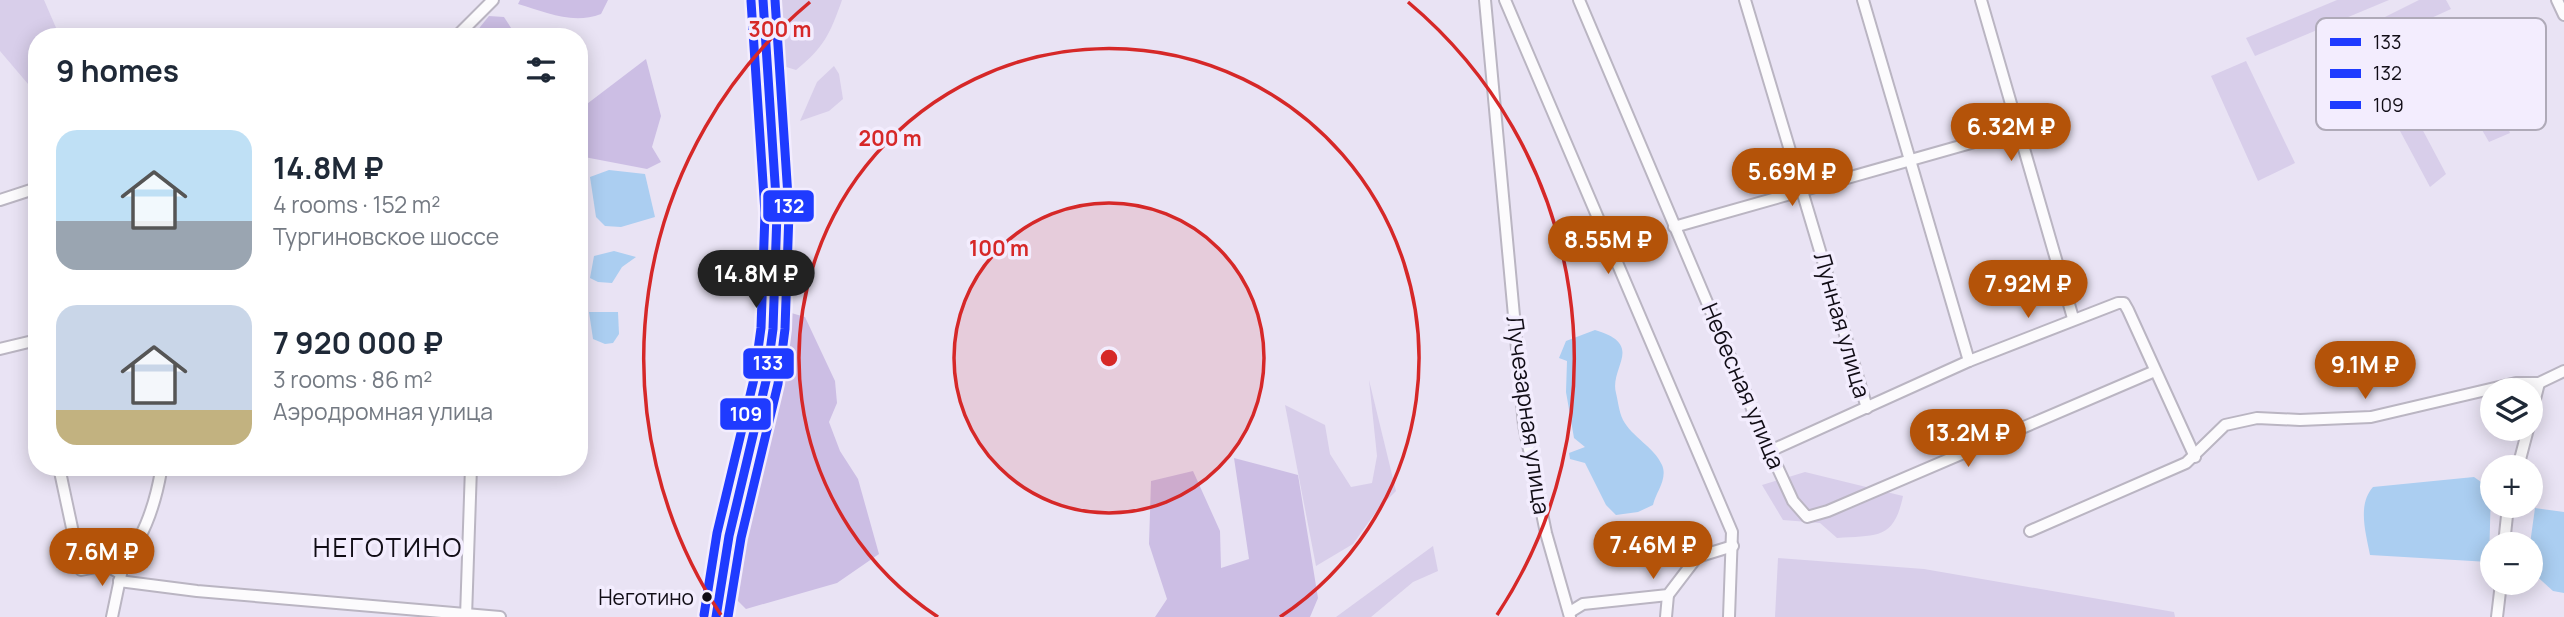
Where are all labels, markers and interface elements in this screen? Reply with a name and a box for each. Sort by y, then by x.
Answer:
text: 300 m [749,15,811,43]
legend [2316,18,2546,130]
text: 133 [2373,29,2401,55]
text: 9 homes [56,50,179,91]
icon: filters [522,51,560,89]
text: 132 [2373,60,2402,86]
text: 109 [2373,92,2404,118]
pin: 6.32M ₽ [1946,104,2076,163]
text: 6.32M ₽ [1967,110,2055,142]
text: 200 m [858,124,922,152]
text: 14.8M ₽ [273,147,383,188]
pin: 5.69M ₽ [1727,148,1857,208]
text: 5.69M ₽ [1748,155,1836,187]
icon: home [112,158,196,242]
text: 4 rooms · 152 m² [273,188,440,220]
line badge: 132 [762,189,815,223]
text: 132 [774,193,804,219]
pin: 8.55M ₽ [1543,216,1673,276]
text: Тургиновское шоссе [273,220,499,252]
text: 8.55M ₽ [1564,223,1652,255]
text: 100 m [969,234,1029,262]
street label: Лунная улица [1807,248,1879,401]
pin: 14.8M ₽ [691,250,821,310]
text: 14.8M ₽ [714,257,798,289]
pin: 7.92M ₽ [1963,260,2093,320]
text: 7.92M ₽ [1985,267,2071,299]
street label: Небесная улица [1695,298,1793,474]
street label: Лучезарная улица [1499,313,1559,516]
text: 7 920 000 ₽ [273,322,443,363]
icon: home [112,333,196,417]
pin: 9.1M ₽ [2308,342,2422,401]
centre of rings [1097,346,1121,370]
line badge: 133 [742,347,795,380]
text: 9.1M ₽ [2331,348,2399,380]
text: 133 [753,350,783,376]
text: 3 rooms · 86 m² [273,363,433,395]
map controls [2480,378,2543,595]
button: layers [2480,378,2543,441]
text: Аэродромная улица [273,395,493,427]
line badge: 109 [719,397,772,431]
text: 109 [730,401,762,427]
pin: 13.2M ₽ [1903,410,2033,469]
text: 13.2M ₽ [1926,416,2010,448]
button: + [2480,455,2543,518]
pin: 7.46M ₽ [1588,522,1718,581]
pin: 7.6M ₽ [45,528,159,588]
text: 7.46M ₽ [1609,528,1697,560]
district label: НЕГОТИНО [313,529,463,565]
button: − [2480,532,2543,595]
text: 7.6M ₽ [65,535,139,567]
place label: Неготино [598,583,694,611]
marker: Неготино [700,590,714,604]

